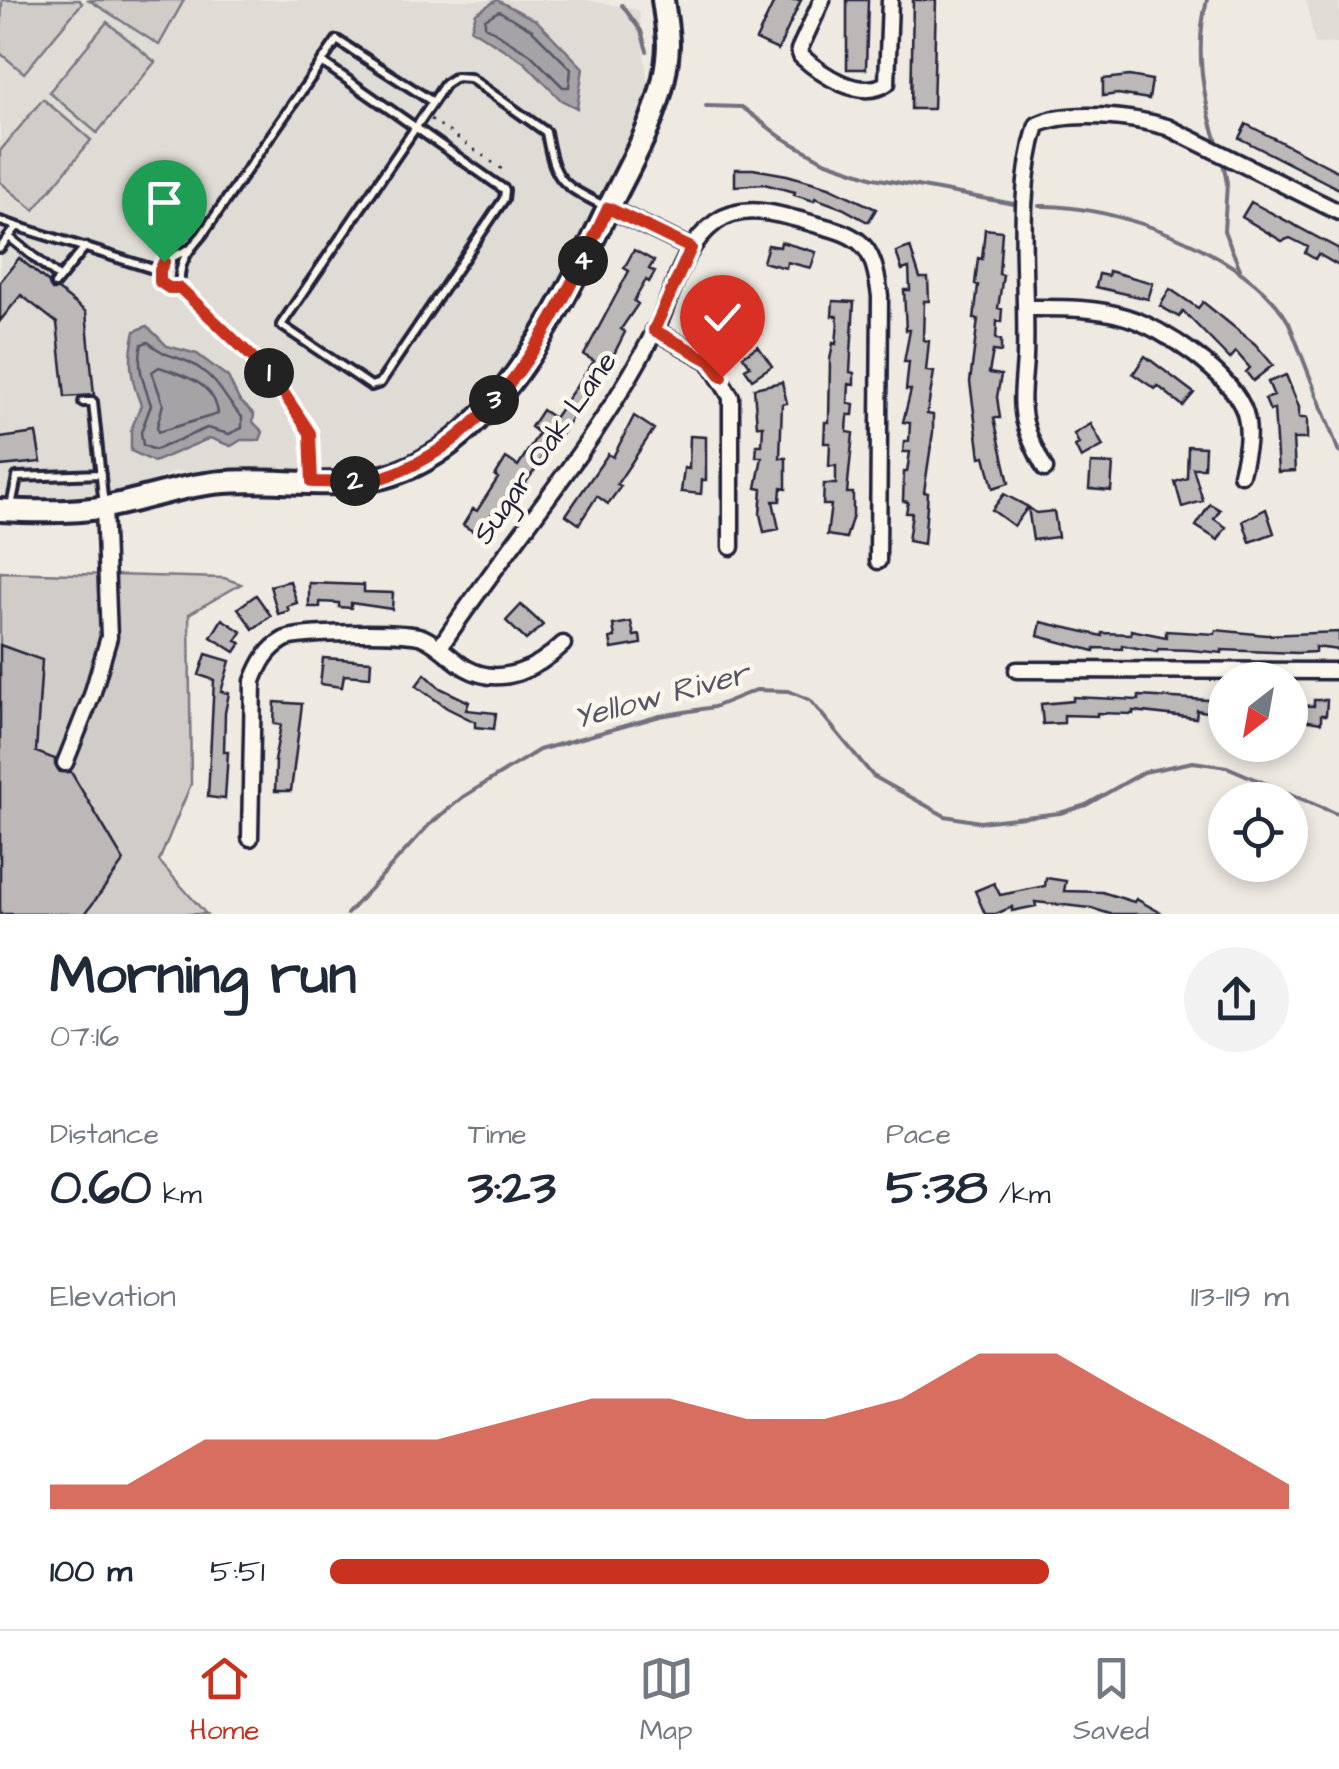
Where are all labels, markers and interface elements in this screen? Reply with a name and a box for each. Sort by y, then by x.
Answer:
pin [122,160,207,263]
icon: arrive [137,175,192,230]
pin: 4 [558,236,608,286]
text: 4 [573,241,593,280]
pin [680,275,765,378]
icon: check [695,290,750,345]
street label: Sugar Oak Lane [463,343,628,554]
pin: 1 [244,348,294,398]
text: 1 [267,353,271,392]
pin: 3 [469,375,519,425]
text: 3 [487,380,501,419]
pin: 2 [330,456,380,506]
text: 2 [347,461,363,500]
water label: Yellow River [568,650,757,741]
north arrow [1208,662,1308,762]
map controls [1208,662,1308,882]
button: locate [1208,782,1308,882]
text: Morning run [50,938,356,1014]
button: share [1184,947,1289,1052]
text: 07:16 [50,1014,119,1059]
text: Distance [50,1115,159,1154]
text: Time [468,1115,527,1154]
text: Pace [886,1115,951,1154]
text: 0.60 [50,1154,151,1223]
text: 3:23 [468,1154,556,1223]
text: 5:38 [886,1154,988,1223]
text: km [151,1175,202,1214]
text: /km [988,1175,1051,1214]
text: Elevation [50,1274,176,1319]
text: 113–119 m [1190,1274,1289,1319]
text: 100 m [50,1549,132,1594]
text: 5:51 [210,1549,265,1594]
tab: Home [190,1651,259,1750]
tab: Map [639,1651,694,1750]
tab: Saved [1073,1651,1149,1750]

